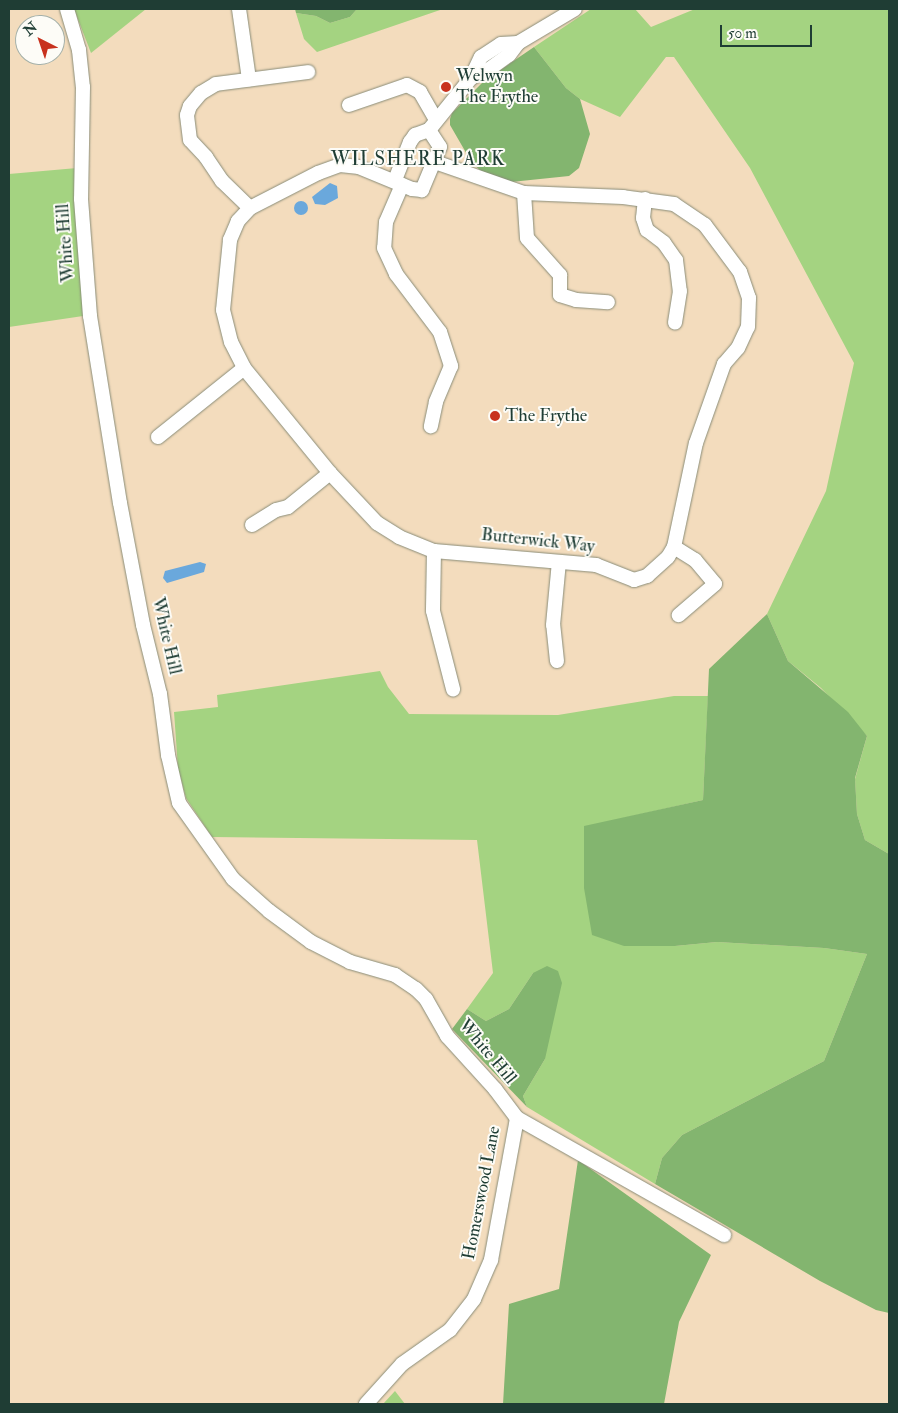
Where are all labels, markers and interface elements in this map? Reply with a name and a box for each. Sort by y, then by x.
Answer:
north arrow [15,15,65,65]
scale bar [723,15,816,47]
text: N [20,19,41,40]
text: 50 m [728,24,757,43]
place label: Welwyn The Frythe [456,66,538,108]
marker: Welwyn The Frythe [440,81,452,93]
district label: WILSHERE PARK [329,149,507,171]
street label: White Hill [52,203,80,283]
place label: The Frythe [505,405,587,427]
marker: The Frythe [489,410,501,422]
street label: Butterwick Way [480,524,596,558]
street label: White Hill [147,595,185,677]
street label: White Hill [453,1015,521,1089]
street label: Homerswood Lane [458,1124,506,1262]

